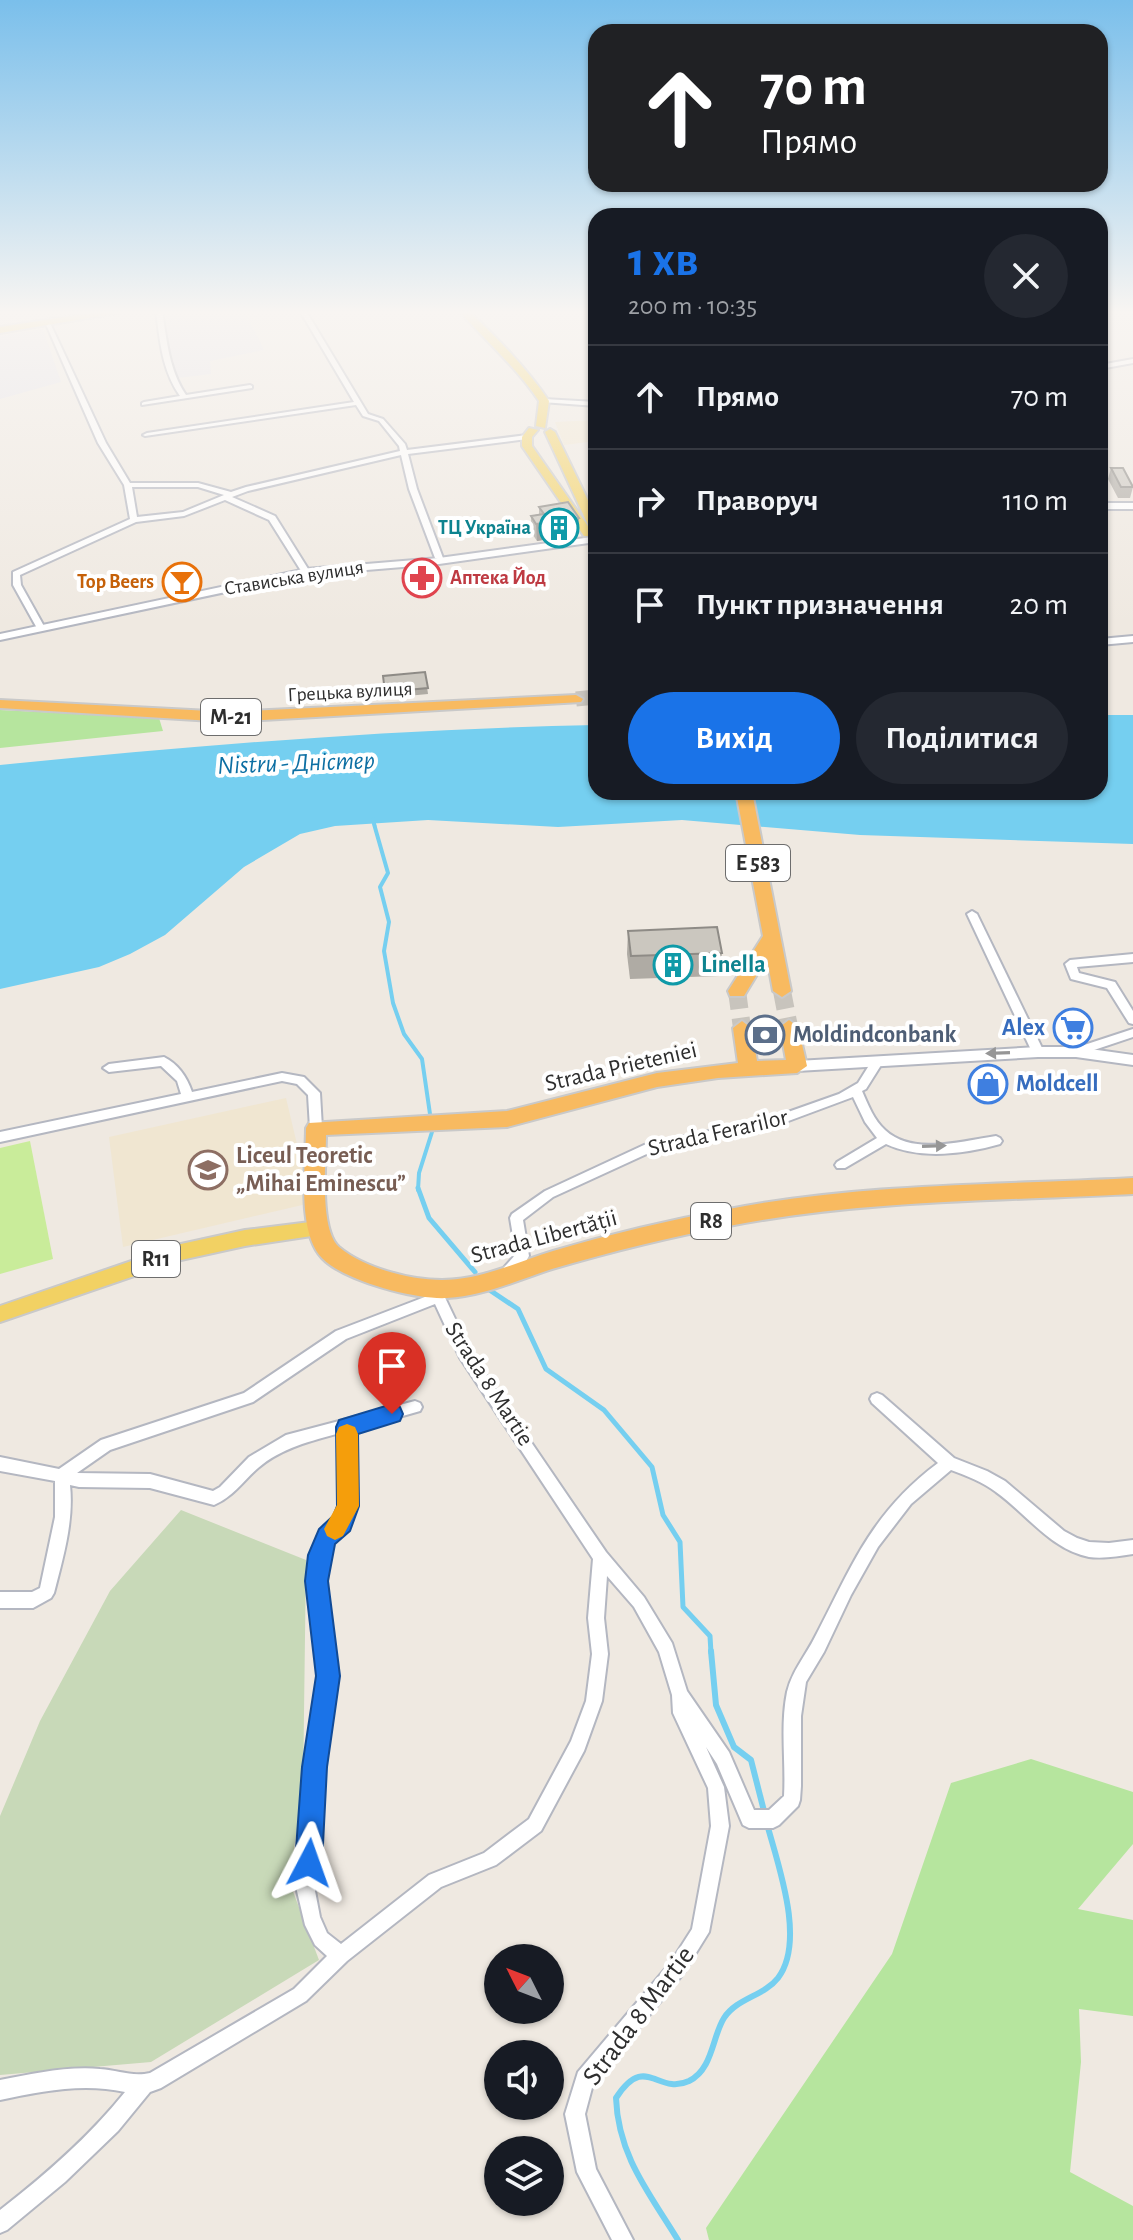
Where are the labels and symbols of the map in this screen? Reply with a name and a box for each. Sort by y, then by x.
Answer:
building icon: ТЦ Україна [538,507,580,549]
place label: ТЦ Україна [438,518,532,538]
street label: Стависька вулиця [223,557,365,599]
pharmacy icon: Аптека Йод [401,557,443,599]
bar icon: Top Beers [161,561,203,603]
place label: Аптека Йод [450,566,546,588]
place label: Top Beers [77,572,154,592]
street label: Грецька вулиця [287,679,413,705]
road number: М-21 [201,699,261,735]
water label: Nistru - Дністер [217,747,375,779]
road number: E 583 [726,845,790,881]
building icon: Linella [652,944,694,986]
place label: Linella [701,953,766,977]
supermarket icon: Alex [1052,1007,1094,1049]
bank icon: Moldindconbank [744,1014,786,1056]
place label: Alex [1002,1016,1045,1040]
place label: Moldindconbank [793,1023,956,1047]
street label: Strada Prieteniei [543,1038,699,1096]
one-way arrow [985,1047,1010,1060]
shop icon: Moldcell [967,1063,1009,1105]
place label: Moldcell [1016,1072,1099,1096]
street label: Strada Ferarilor [646,1105,791,1161]
one-way arrow [922,1140,947,1153]
place label: Liceul Teoretic „Mihai Eminescu” [236,1144,406,1196]
school or university icon: Liceul Teoretic „Mihai Eminescu” [187,1149,229,1191]
road number: R8 [691,1203,731,1239]
street label: Strada Libertății [468,1206,620,1269]
road number: R11 [132,1241,180,1277]
street label: Strada 8 Martie [440,1318,538,1450]
pin [358,1332,426,1414]
position arrow [267,1821,351,1905]
street label: Strada 8 Martie [578,1941,700,2091]
north arrow [484,1944,564,2024]

